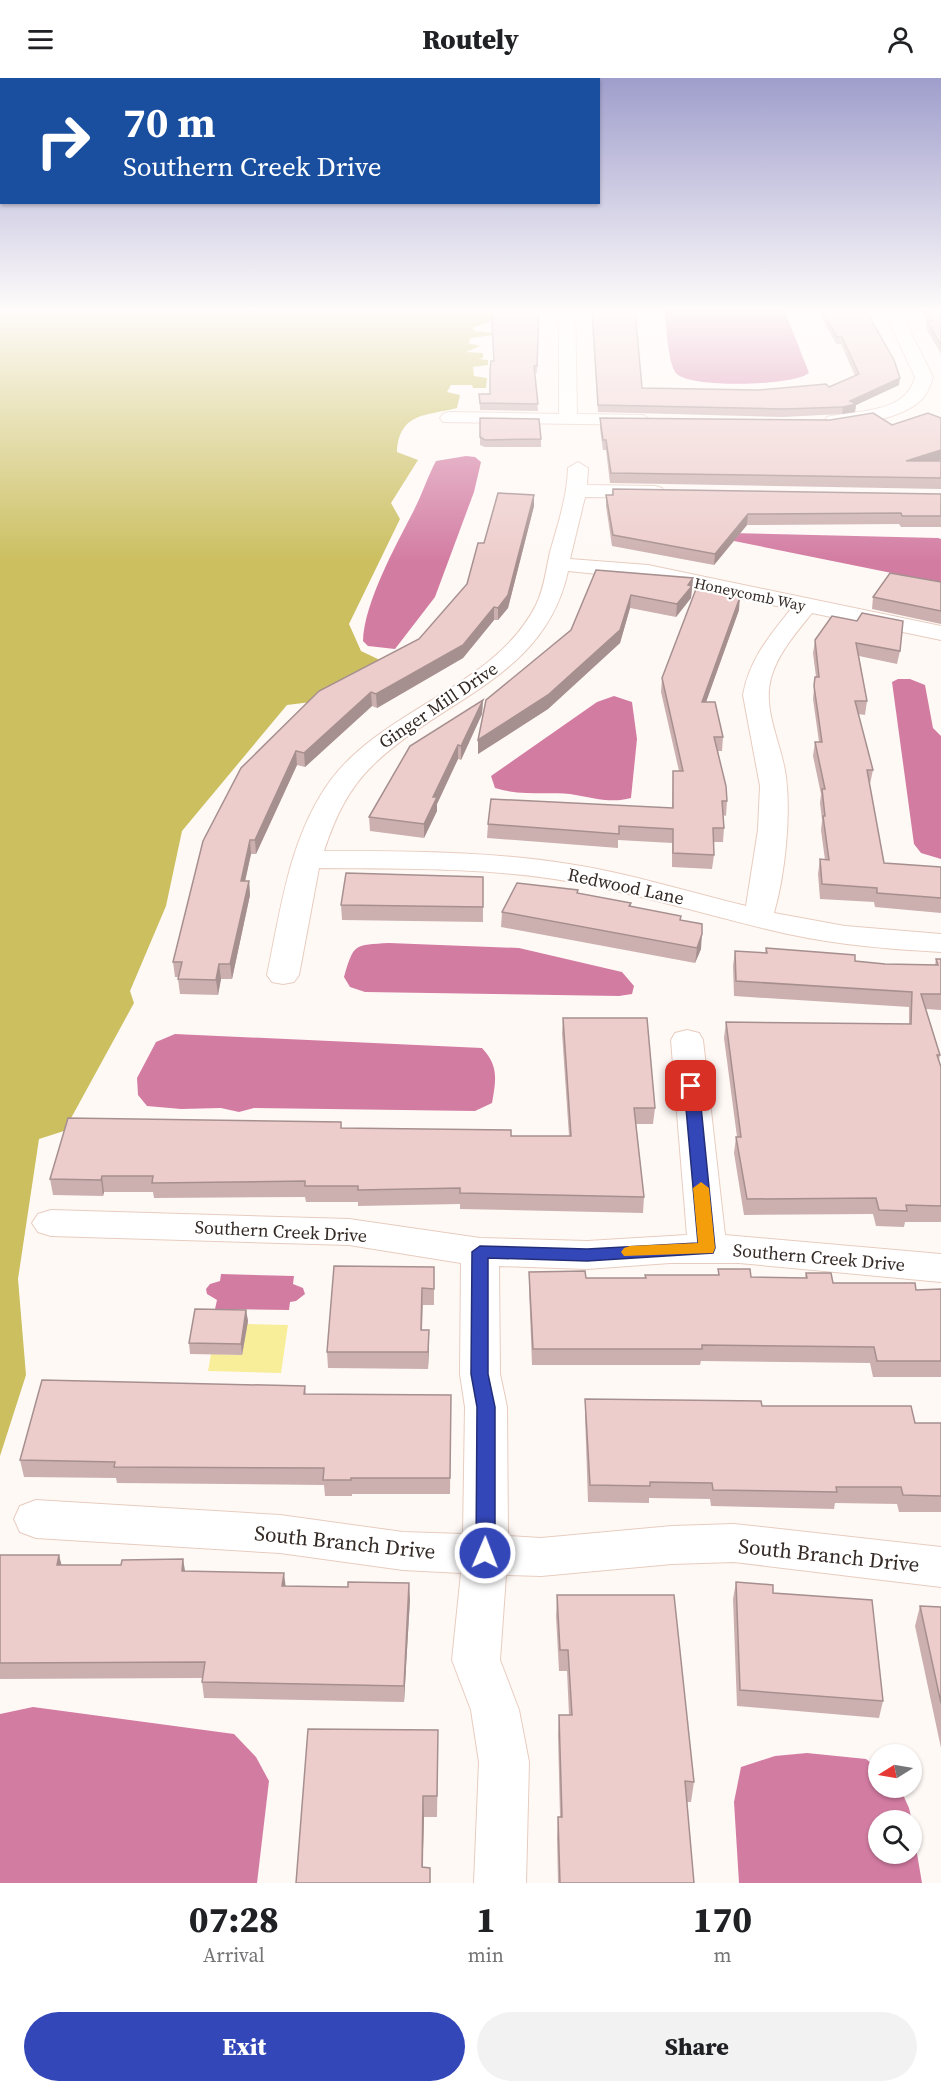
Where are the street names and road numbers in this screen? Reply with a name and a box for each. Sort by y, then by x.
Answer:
street label: Honeycomb Way [693,572,808,616]
street label: Ginger Mill Drive [374,656,502,754]
street label: Redwood Lane [566,861,686,911]
street label: Southern Creek Drive [194,1214,368,1248]
street label: Southern Creek Drive [732,1237,906,1277]
street label: South Branch Drive [253,1518,437,1566]
street label: South Branch Drive [737,1531,921,1579]

